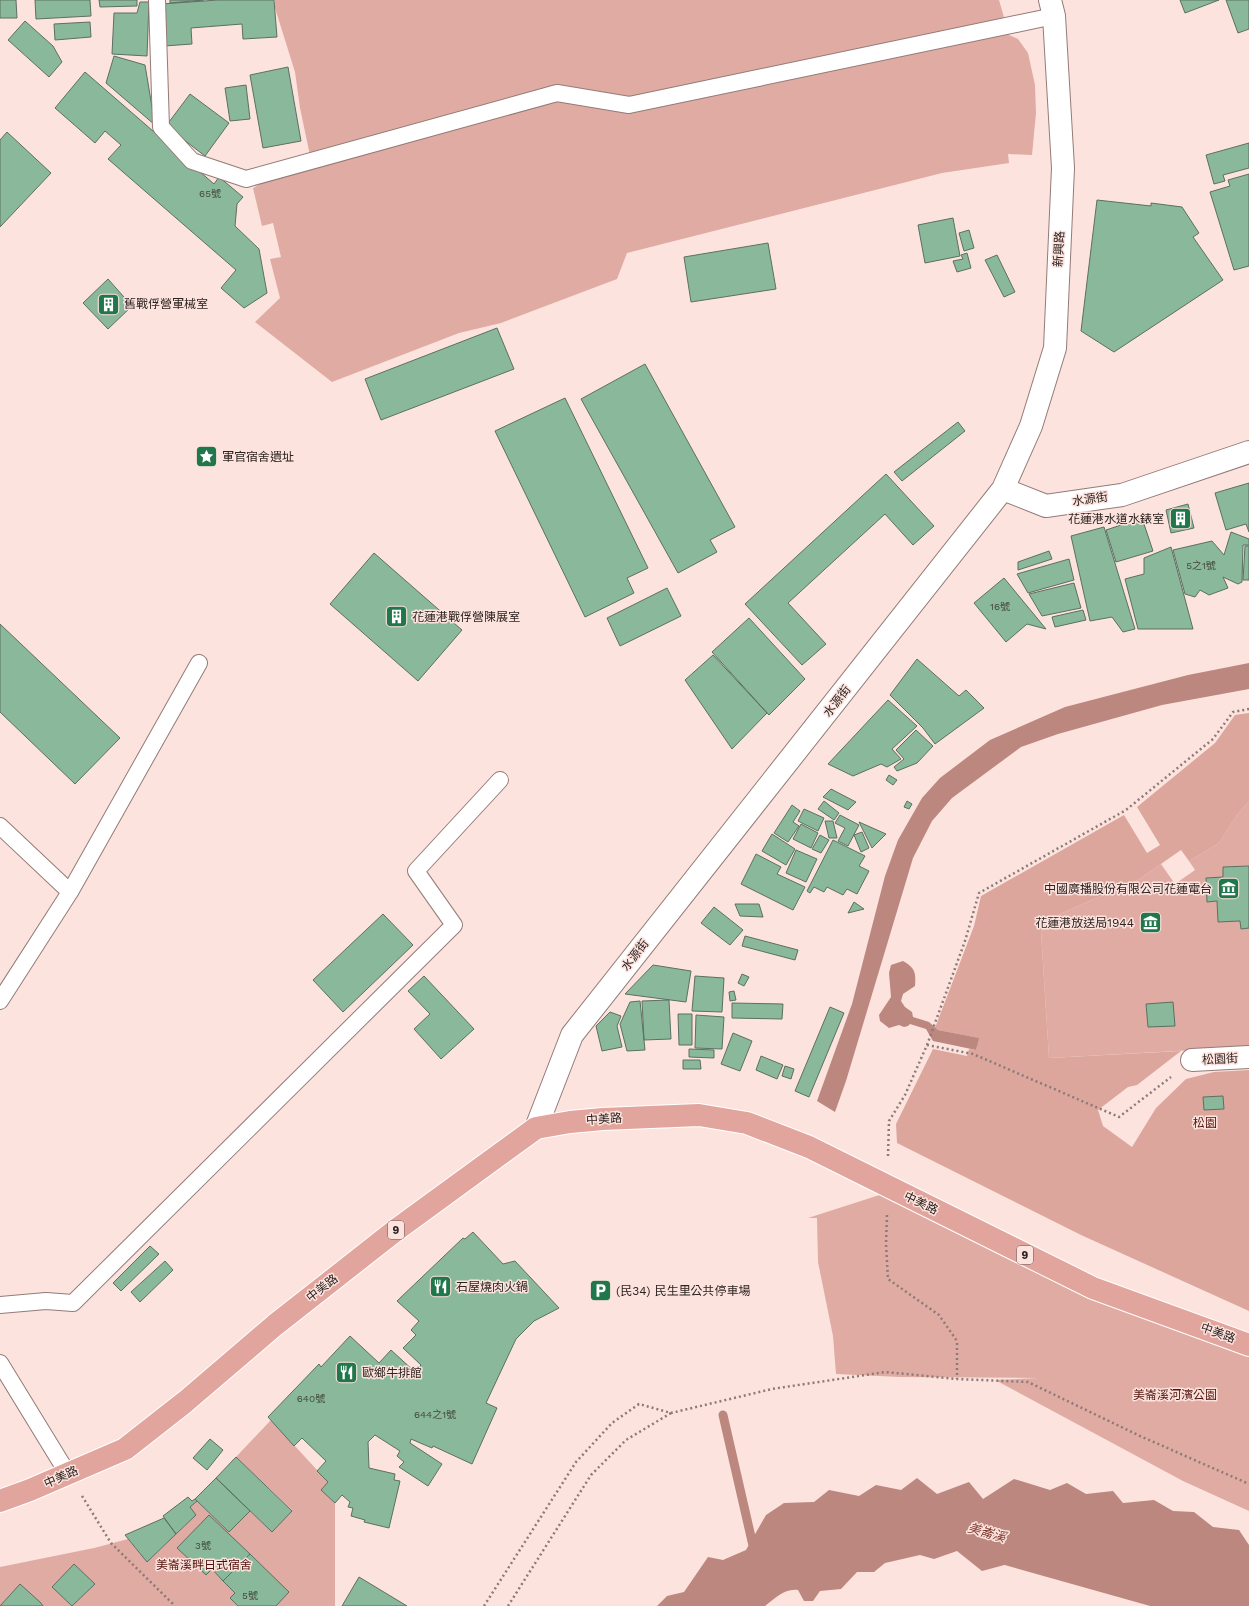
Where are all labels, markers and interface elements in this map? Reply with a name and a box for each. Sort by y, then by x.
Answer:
house number: 65號 [199,188,221,199]
street label: 新興路 [1051,231,1067,267]
building icon: 舊戰俘營軍械室 [95,291,121,317]
place label: 舊戰俘營軍械室 [124,297,208,311]
place icon: 軍官宿舍遺址 [193,444,219,470]
place label: 軍官宿舍遺址 [222,450,294,464]
street label: 水源街 [1071,490,1109,508]
building icon: 花蓮港水道水錶室 [1167,506,1193,532]
place label: 花蓮港水道水錶室 [1068,512,1164,526]
house number: 5之1號 [1186,560,1216,571]
house number: 16號 [990,601,1010,612]
building icon: 花蓮港戰俘營陳展室 [383,604,409,630]
place label: 花蓮港戰俘營陳展室 [412,610,520,624]
street label: 水源街 [820,683,854,719]
museum icon: 中國廣播股份有限公司花蓮電台 [1215,876,1241,902]
place label: 中國廣播股份有限公司花蓮電台 [1044,882,1212,896]
museum icon: 花蓮港放送局1944 [1137,910,1163,936]
place label: 花蓮港放送局1944 [1035,916,1134,930]
street label: 水源街 [618,937,652,973]
street label: 松園街 [1202,1051,1238,1067]
street label: 中美路 [586,1111,622,1127]
park label: 松園 [1193,1116,1217,1130]
street label: 中美路 [902,1189,940,1217]
road number: 9 [388,1221,404,1239]
road number: 9 [1017,1246,1033,1264]
street label: 中美路 [304,1271,340,1305]
restaurant icon: 石屋燒肉火鍋 [428,1274,454,1300]
parking icon: (民34) 民生里公共停車場 [588,1278,614,1304]
place label: 石屋燒肉火鍋 [456,1280,528,1294]
place label: (民34) 民生里公共停車場 [616,1284,750,1298]
street label: 中美路 [1199,1320,1237,1346]
restaurant icon: 歐鄉牛排館 [333,1360,359,1386]
place label: 歐鄉牛排館 [362,1366,422,1380]
park label: 美崙溪河濱公園 [1133,1388,1217,1402]
house number: 640號 [297,1393,325,1404]
house number: 644之1號 [414,1409,456,1420]
street label: 中美路 [42,1463,80,1491]
water label: 美崙溪 [966,1520,1010,1546]
house number: 3號 [195,1540,211,1551]
park label: 美崙溪畔日式宿舍 [156,1558,252,1572]
house number: 5號 [242,1590,258,1601]

